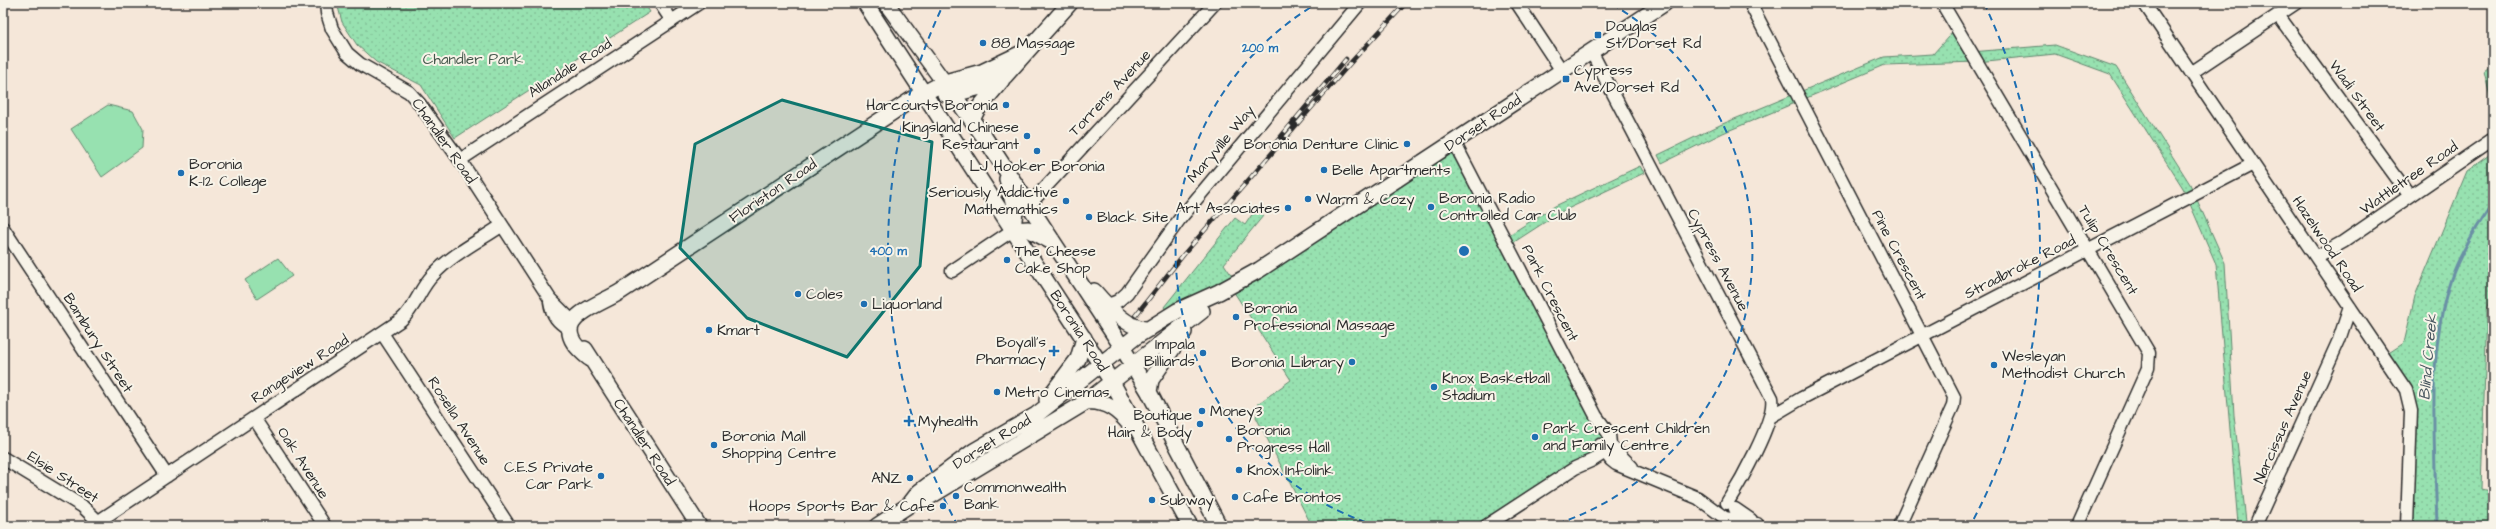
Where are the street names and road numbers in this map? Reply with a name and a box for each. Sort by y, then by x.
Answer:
street label: Allandale Road [524,33,616,103]
street label: Torrens Avenue [1064,45,1156,141]
street label: Wadi Street [2324,56,2390,136]
street label: Dorset Road [1440,89,1526,156]
street label: Chandler Road [407,94,481,188]
street label: Maryville Way [1182,101,1260,188]
street label: Wattletree Road [2356,136,2463,220]
street label: Floriston Road [725,154,821,228]
street label: Hazelwood Road [2287,192,2367,296]
street label: Tulip Crescent [2073,201,2143,299]
street label: Cypress Avenue [1681,205,1754,315]
street label: Pine Crescent [1866,206,1932,304]
street label: Stradbroke Road [1961,230,2079,304]
street label: Park Crescent [1516,241,1584,345]
street label: Boronia Road [1045,286,1113,376]
street label: Bambury Street [57,289,138,397]
street label: Rangeview Road [247,329,354,409]
street label: Narcissus Avenue [2249,367,2317,487]
street label: Rosella Avenue [422,373,496,469]
street label: Chandler Road [608,394,680,490]
street label: Dorset Road [949,409,1035,474]
street label: Oak Avenue [272,423,334,503]
street label: Elsie Street [23,446,103,508]

